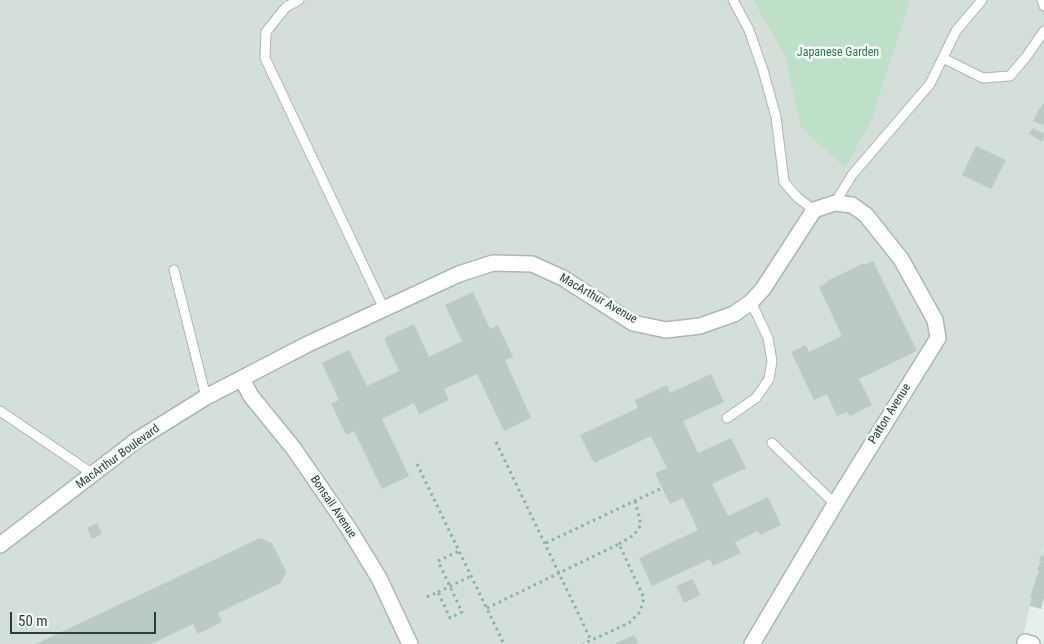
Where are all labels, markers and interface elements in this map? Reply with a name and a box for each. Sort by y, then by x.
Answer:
park label: Japanese Garden [797,46,879,60]
street label: MacArthur Avenue [557,271,639,327]
street label: Patton Avenue [866,381,914,447]
street label: MacArthur Boulevard [73,422,163,492]
street label: Bonsall Avenue [307,473,359,541]
scale bar [12,602,159,634]
text: 50 m [18,612,48,630]

